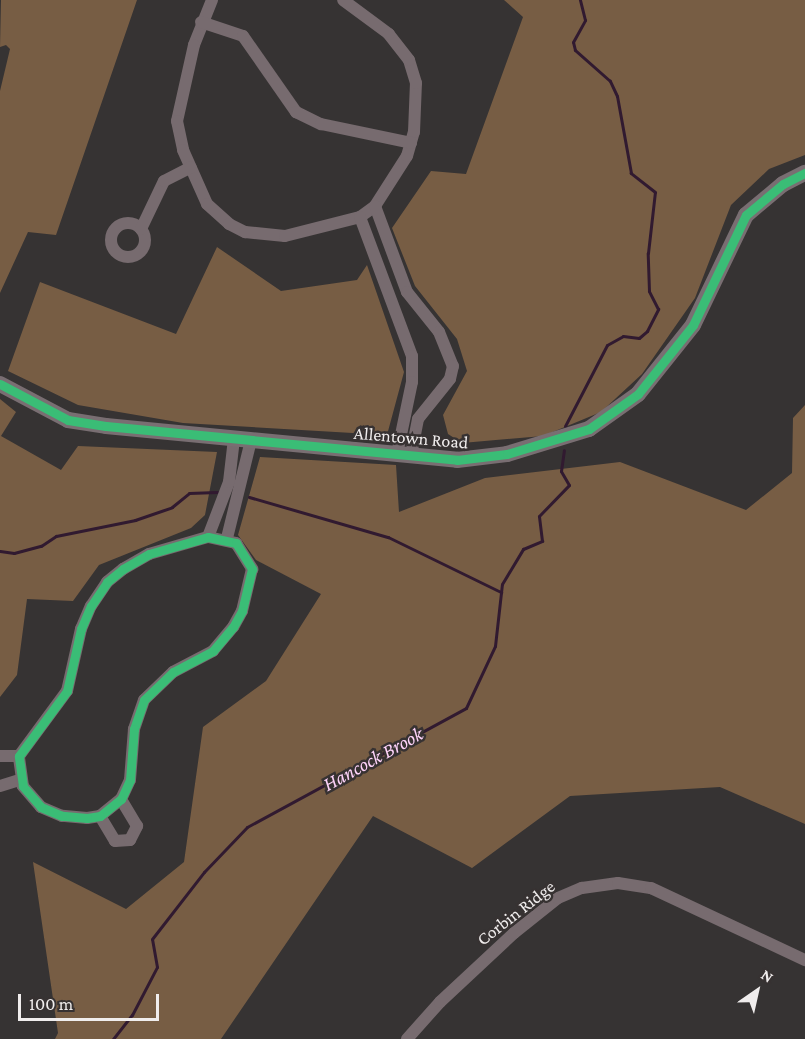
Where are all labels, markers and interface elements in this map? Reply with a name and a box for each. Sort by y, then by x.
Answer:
street label: Allentown Road [353,422,469,454]
water label: Hancock Brook [319,722,427,796]
street label: Corbin Ridge [473,876,559,950]
north arrow [727,961,787,1021]
text: N [758,966,777,986]
scale bar [21,982,162,1020]
text: 100 m [29,994,73,1014]

